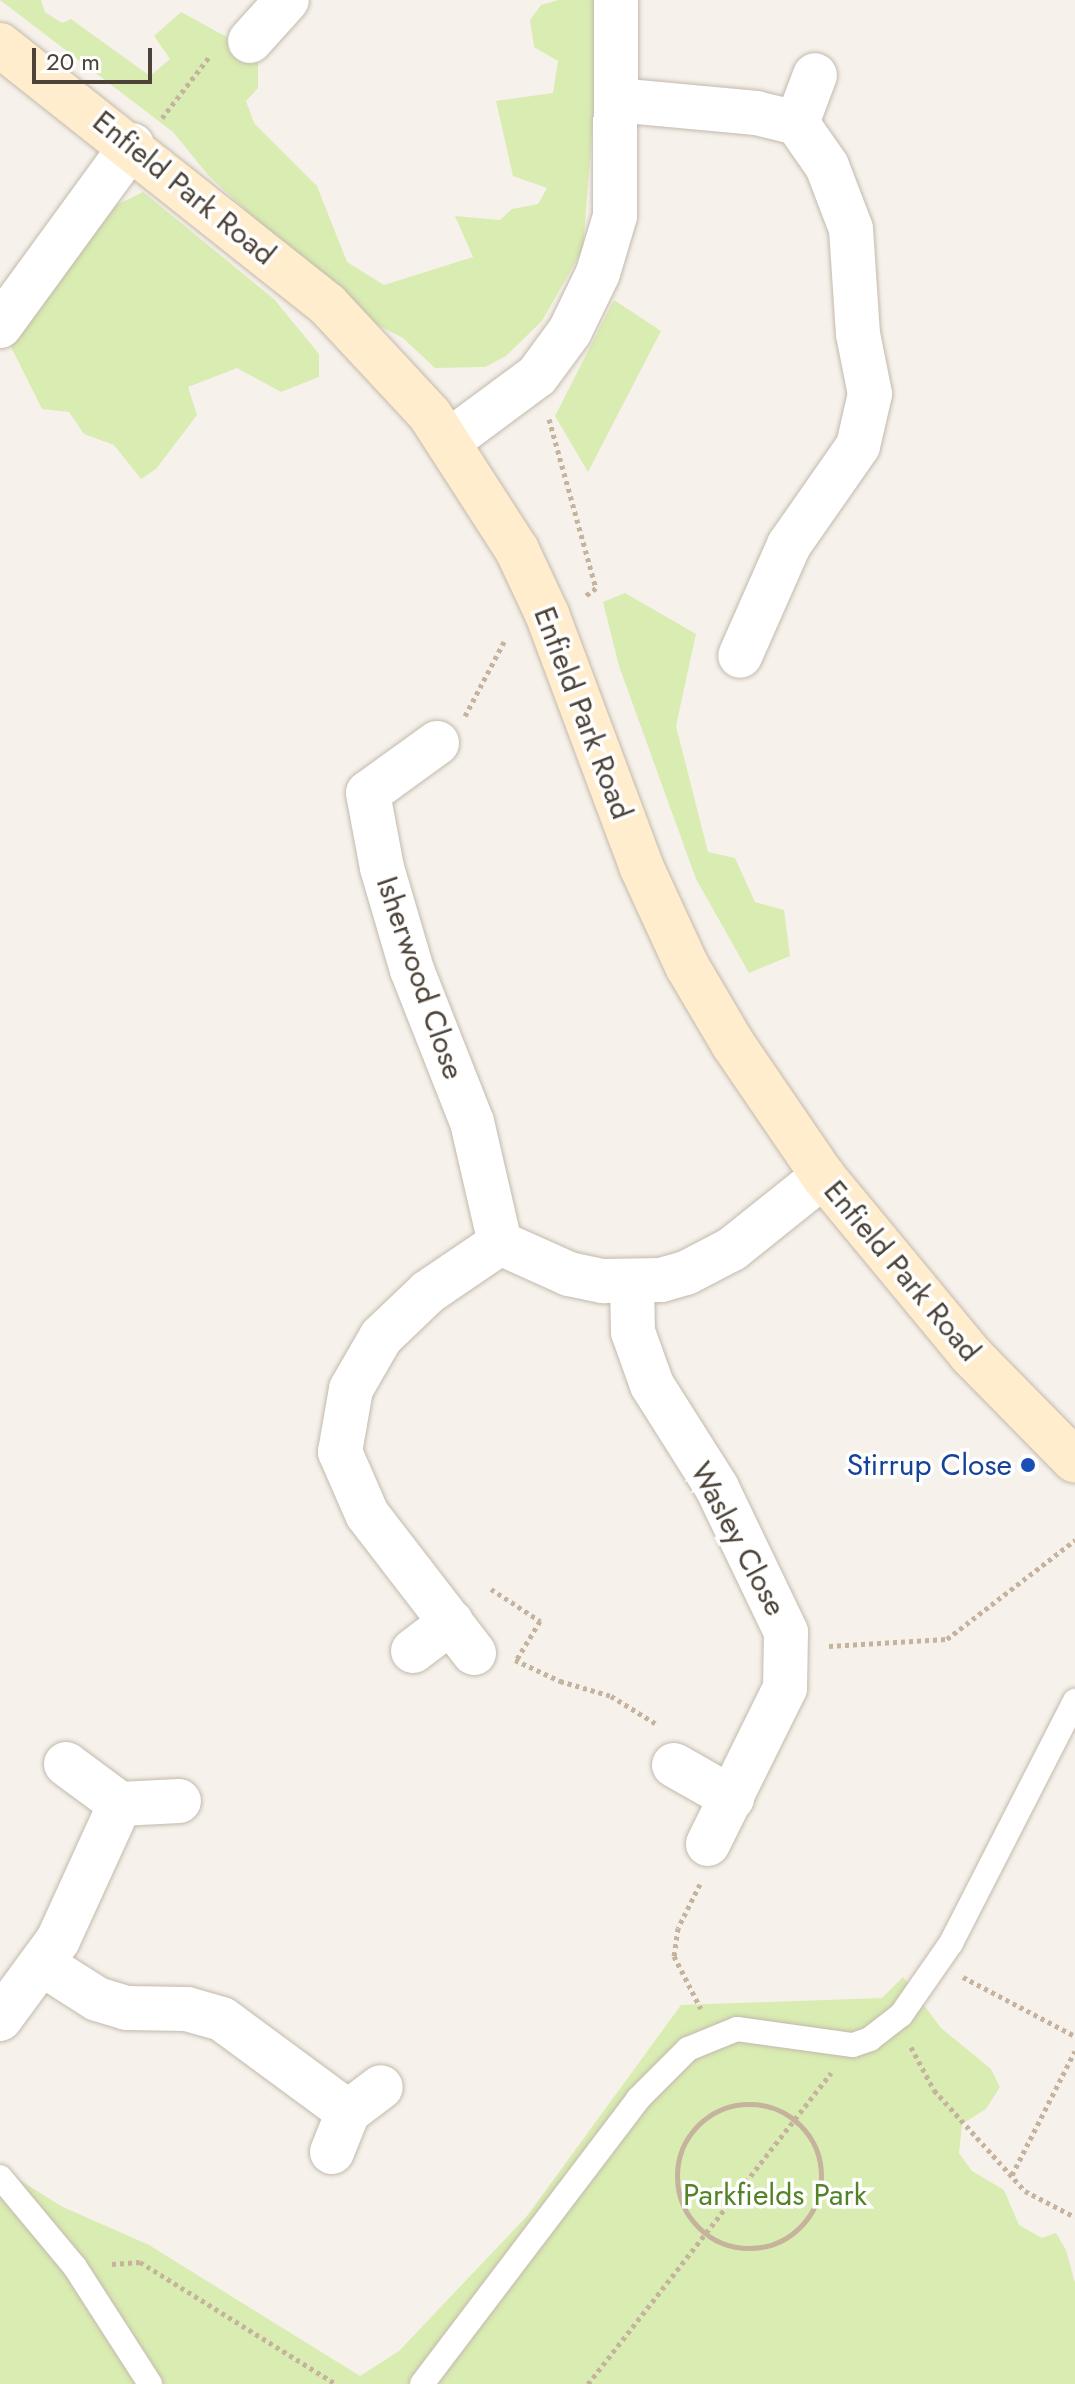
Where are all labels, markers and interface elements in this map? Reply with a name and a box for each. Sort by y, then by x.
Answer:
scale bar [36,32,156,82]
text: 20 m [46,44,100,79]
street label: Enfield Park Road [86,103,282,273]
street label: Enfield Park Road [526,602,640,824]
street label: Isherwood Close [368,872,472,1084]
street label: Enfield Park Road [816,1174,988,1368]
place label: Stirrup Close [847,1447,1012,1483]
street label: Wasley Close [683,1456,793,1622]
marker: Stirrup Close [1019,1456,1037,1474]
park label: Parkfields Park [683,2177,867,2213]

